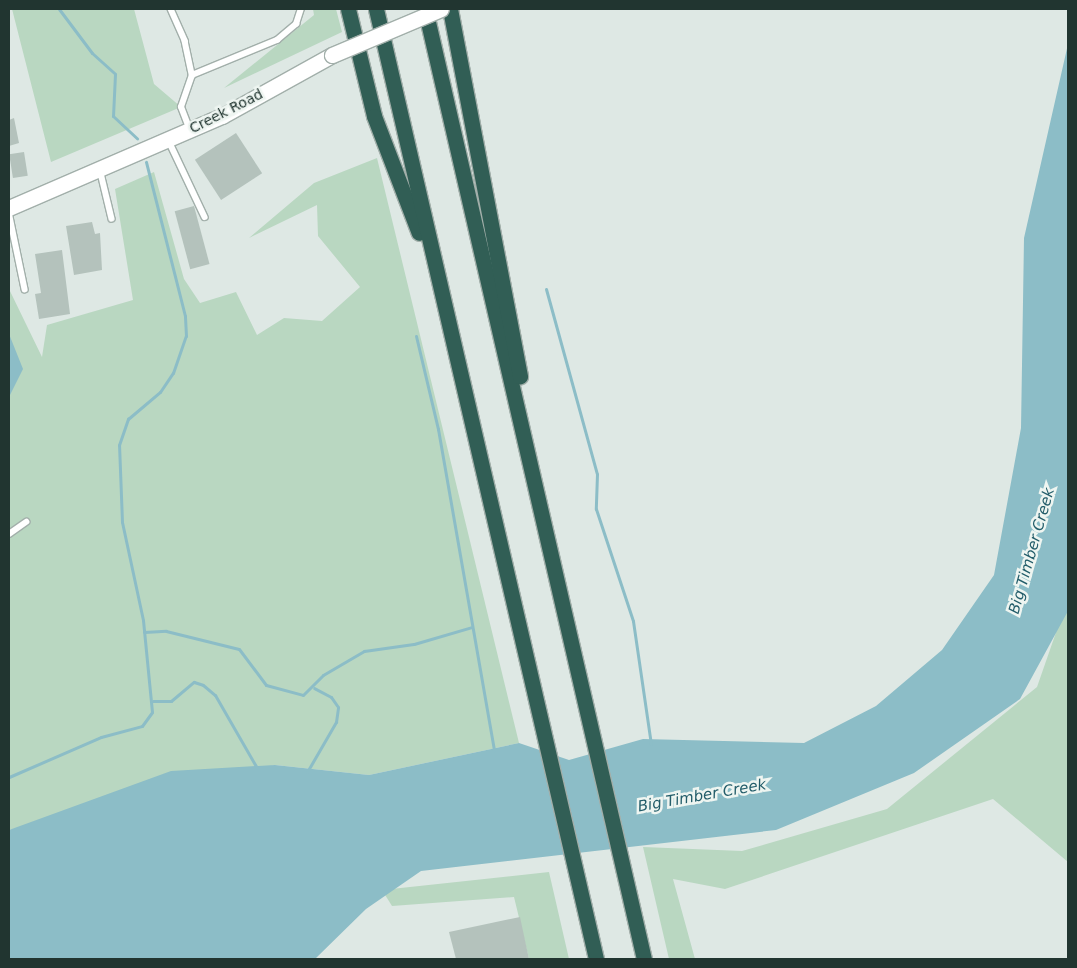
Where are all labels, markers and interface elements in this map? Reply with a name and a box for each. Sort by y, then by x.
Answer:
street label: Creek Road [186,85,266,137]
water label: Big Timber Creek [1005,486,1059,616]
water label: Big Timber Creek [636,776,768,816]

